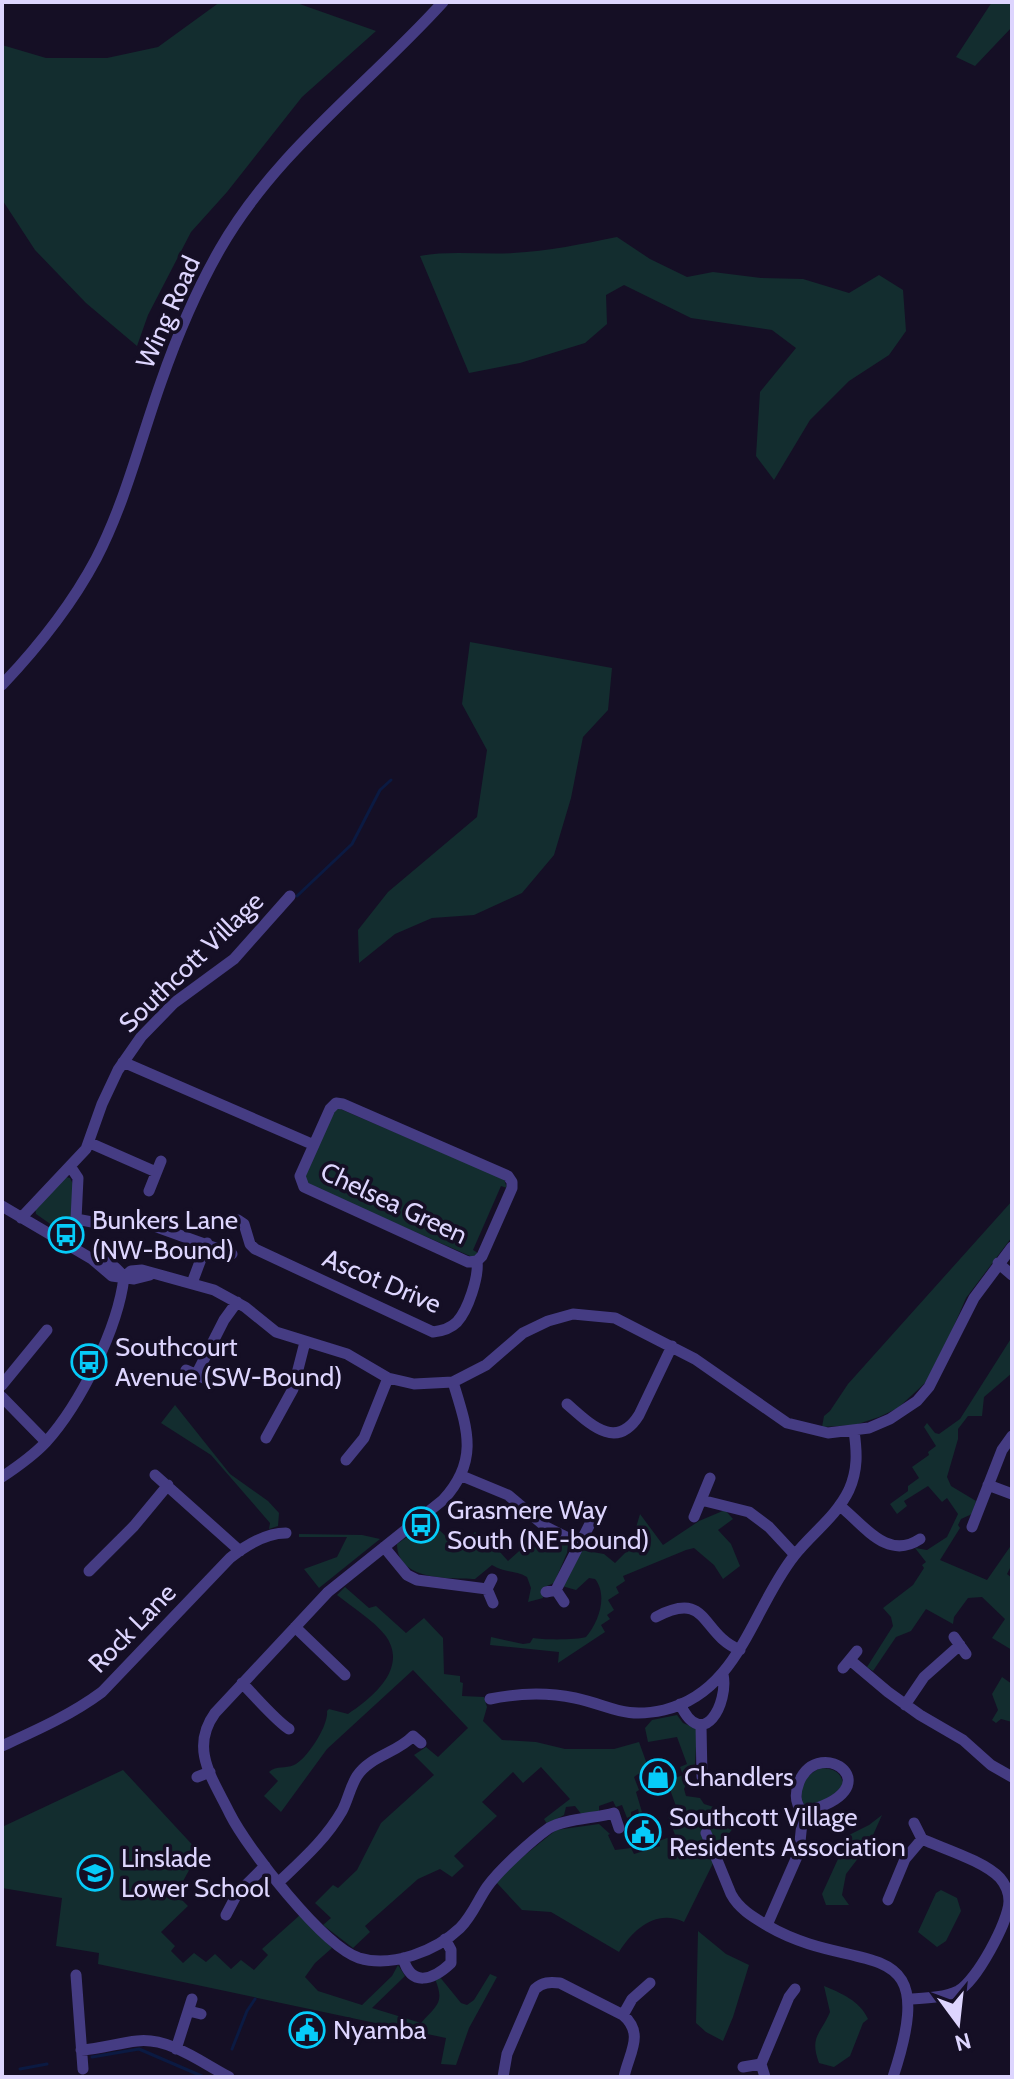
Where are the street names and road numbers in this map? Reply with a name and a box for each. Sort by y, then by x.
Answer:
street label: Wing Road [129,251,207,373]
street label: Southcott Village [112,885,270,1039]
street label: Chelsea Green [315,1155,473,1251]
street label: Ascot Drive [318,1242,446,1320]
street label: Rock Lane [82,1577,182,1679]

